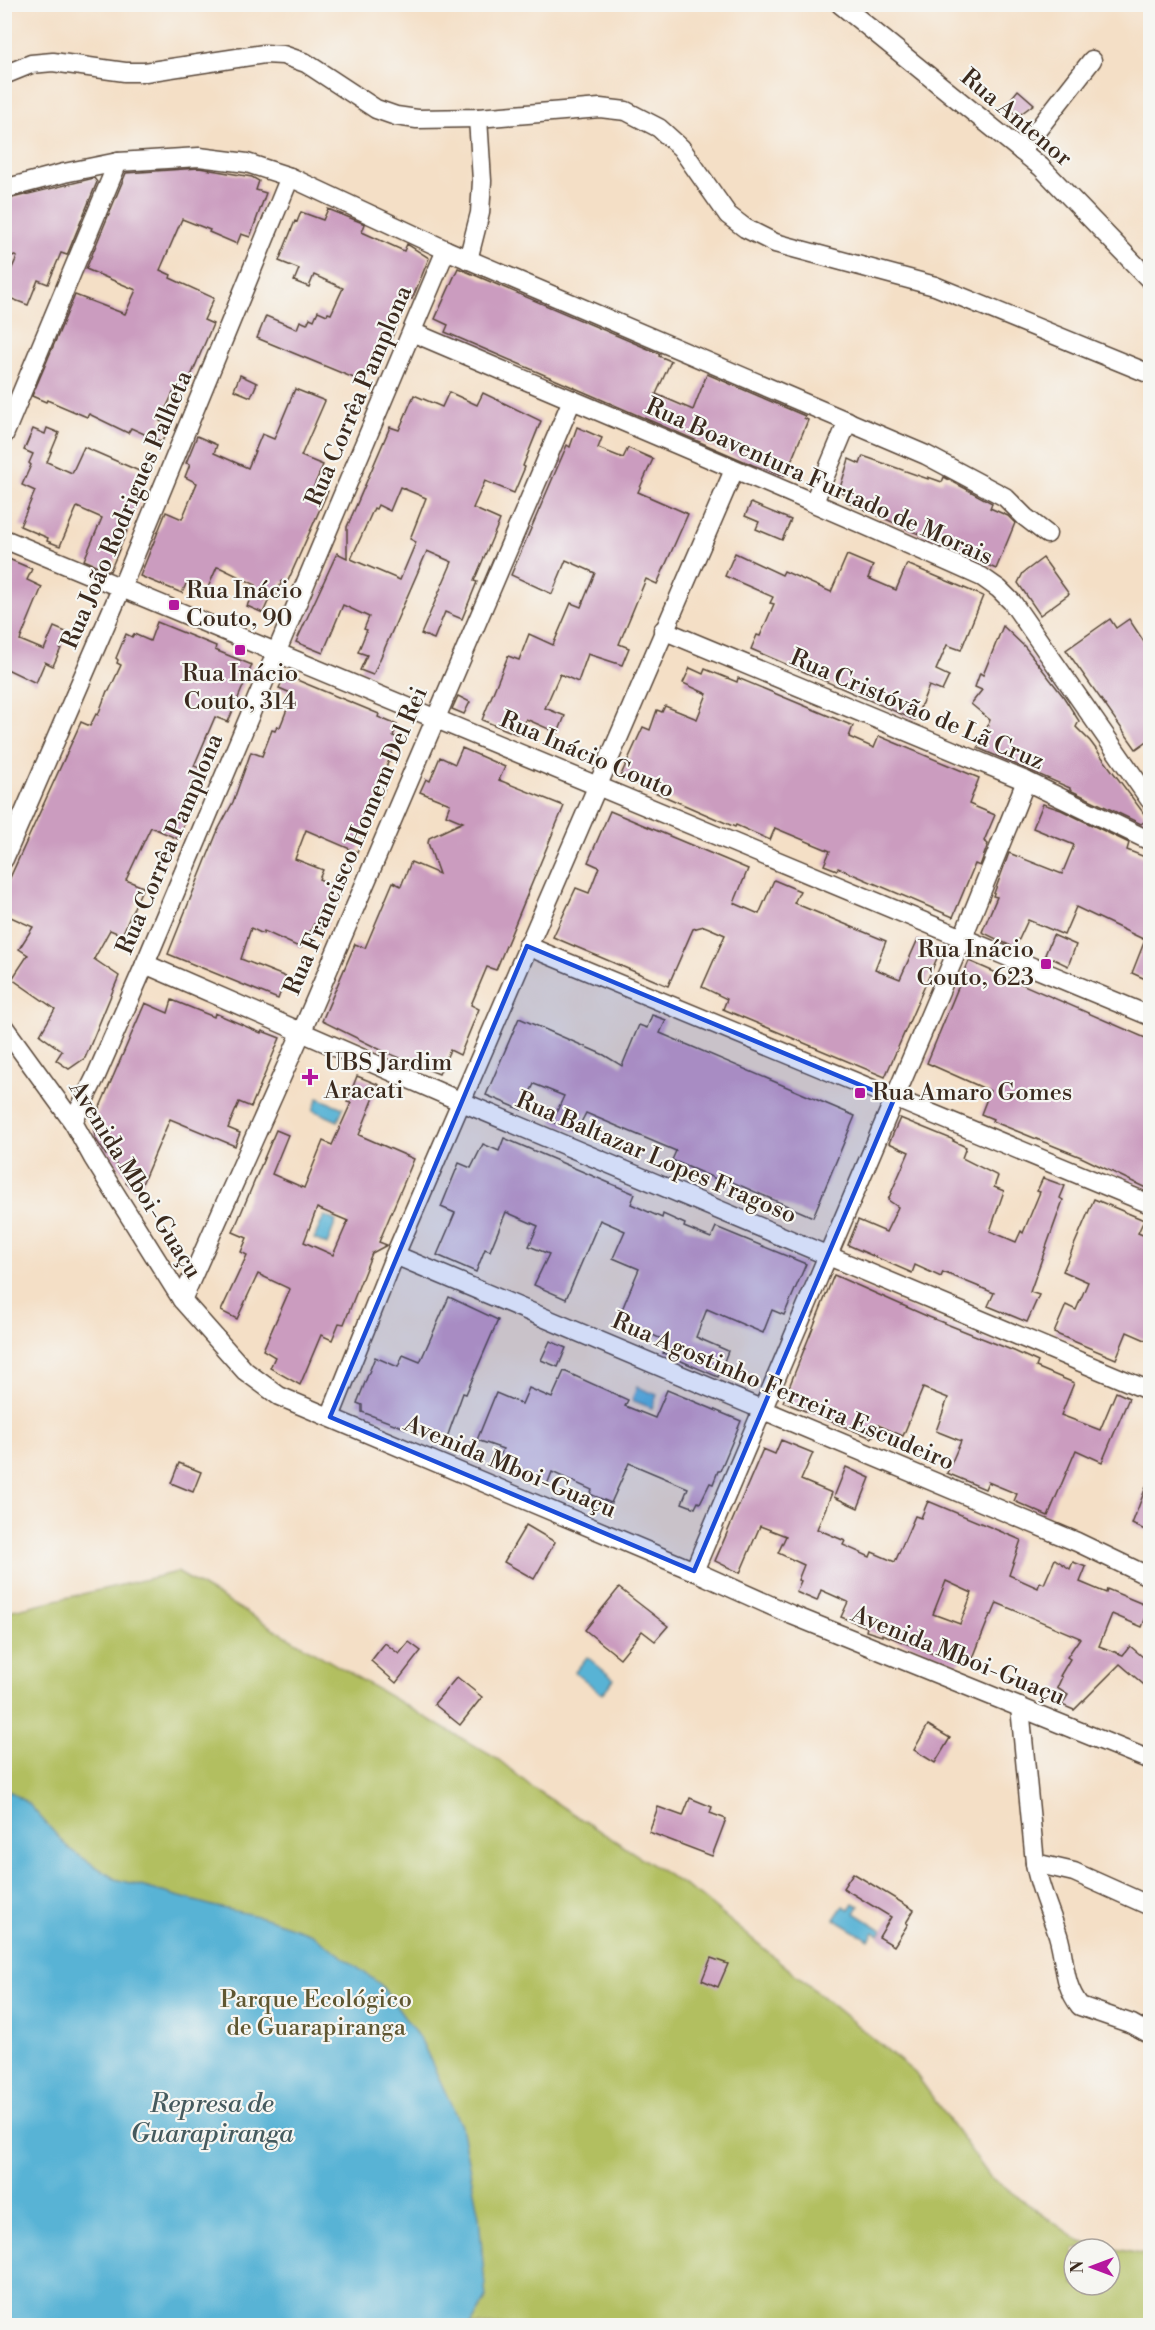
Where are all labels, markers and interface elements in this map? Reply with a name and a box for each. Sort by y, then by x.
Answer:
street label: Rua Antenor [954,63,1078,173]
street label: Rua Corrêa Pamplona [299,280,419,511]
street label: Rua João Rodrigues Palheta [55,366,200,654]
street label: Rua Boaventura Furtado de Morais [641,392,997,572]
place label: Rua Inácio Couto, 90 [186,576,302,634]
marker: Rua Inácio Couto, 90 [167,598,181,612]
marker: Rua Inácio Couto, 314 [233,643,247,657]
street label: Rua Cristóvão de Lã Cruz [785,643,1049,777]
place label: Rua Inácio Couto, 314 [182,659,298,717]
street label: Rua Francisco Homem Del Rei [277,682,435,1000]
street label: Rua Inácio Couto [495,705,679,805]
street label: Rua Corrêa Pamplona [110,728,230,959]
place label: Rua Inácio Couto, 623 [916,935,1034,993]
marker: Rua Inácio Couto, 623 [1039,957,1053,971]
place label: UBS Jardim Aracati [323,1048,452,1106]
marker: UBS Jardim Aracati [301,1068,319,1086]
street label: Avenida Mboi-Guaçu [61,1075,208,1285]
place label: Rua Amaro Gomes [872,1078,1072,1108]
street label: Rua Baltazar Lopes Fragoso [511,1085,801,1231]
marker: Rua Amaro Gomes [853,1086,867,1100]
street label: Rua Agostinho Ferreira Escudeiro [607,1306,959,1478]
street label: Avenida Mboi-Guaçu [398,1408,621,1525]
street label: Avenida Mboi-Guaçu [846,1599,1069,1713]
park label: Parque Ecológico de Guarapiranga [220,1985,412,2043]
water label: Represa de Guarapiranga [131,2088,294,2150]
north arrow [1062,2237,1122,2297]
text: N [1068,2260,1088,2273]

